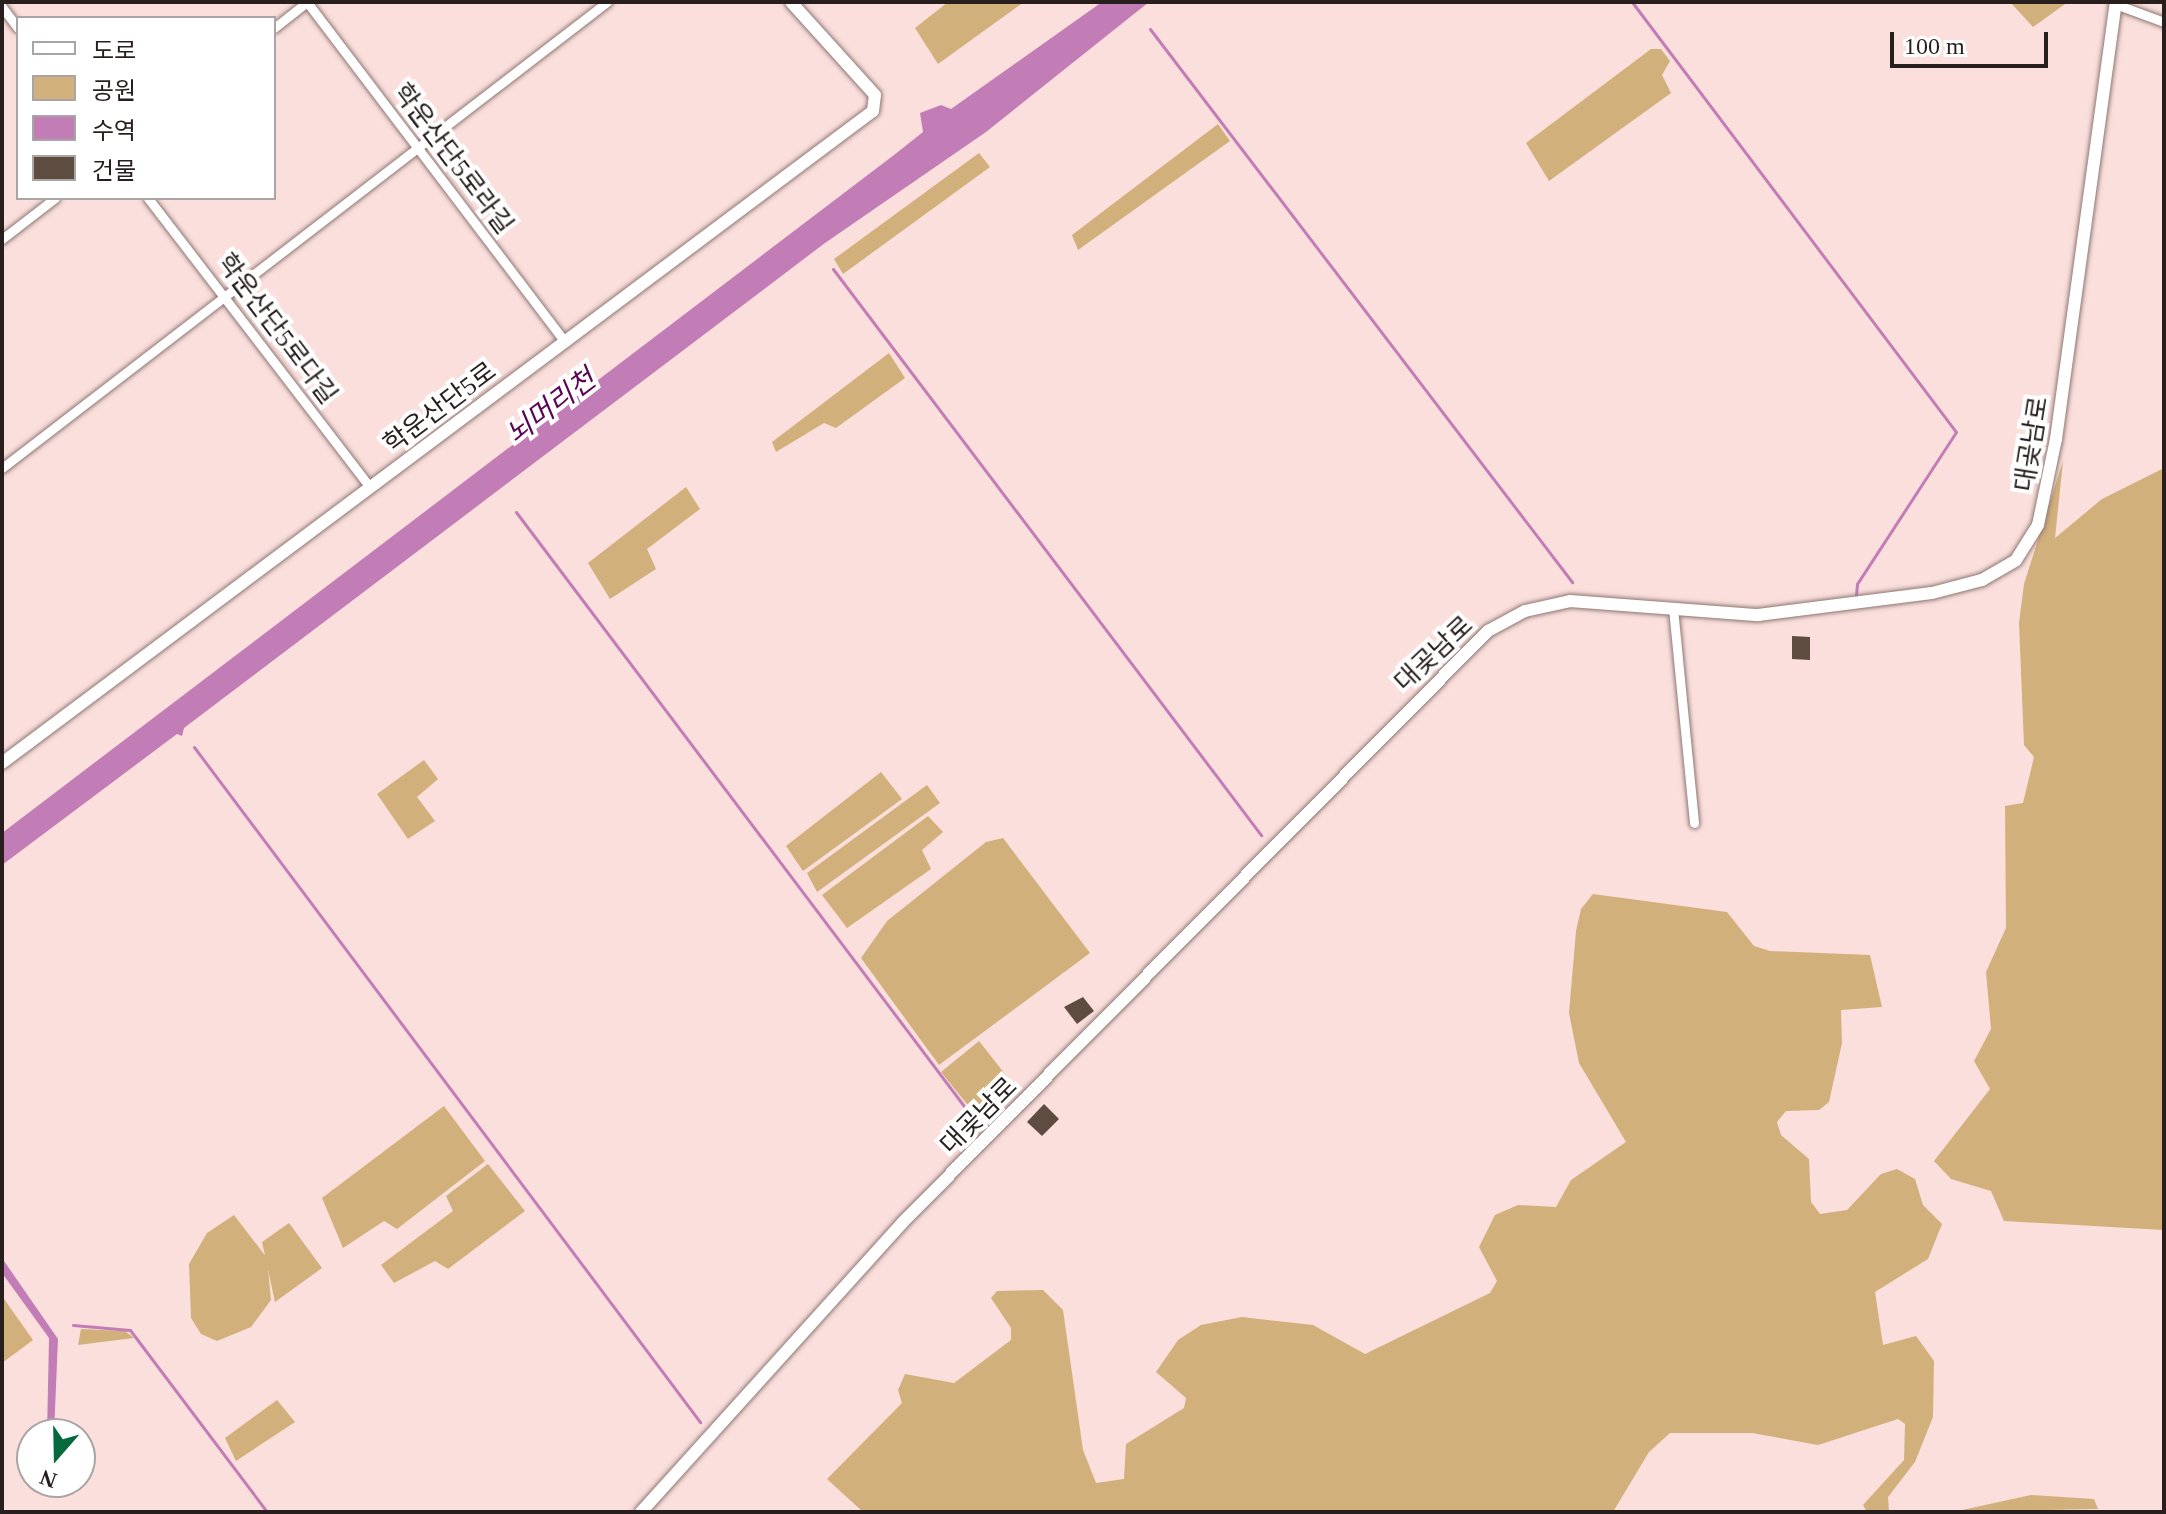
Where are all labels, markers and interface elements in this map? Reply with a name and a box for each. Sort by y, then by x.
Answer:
legend [16,16,276,200]
scale bar [1894,16,2052,66]
text: 100 m [1904,33,1965,59]
text: 도로 [92,38,136,64]
text: 공원 [92,78,136,104]
street label: 학운산단5로라길 [386,78,520,240]
text: 수역 [92,118,136,144]
text: 건물 [92,158,136,184]
street label: 학운산단5로다길 [210,248,344,410]
street label: 학운산단5로 [378,356,502,460]
water label: 뇌머리천 [500,363,602,451]
street label: 대곶남로 [2009,394,2055,494]
street label: 대곶남로 [1388,610,1480,698]
street label: 대곶남로 [934,1071,1024,1161]
north arrow [16,1418,96,1498]
text: N [37,1465,60,1494]

